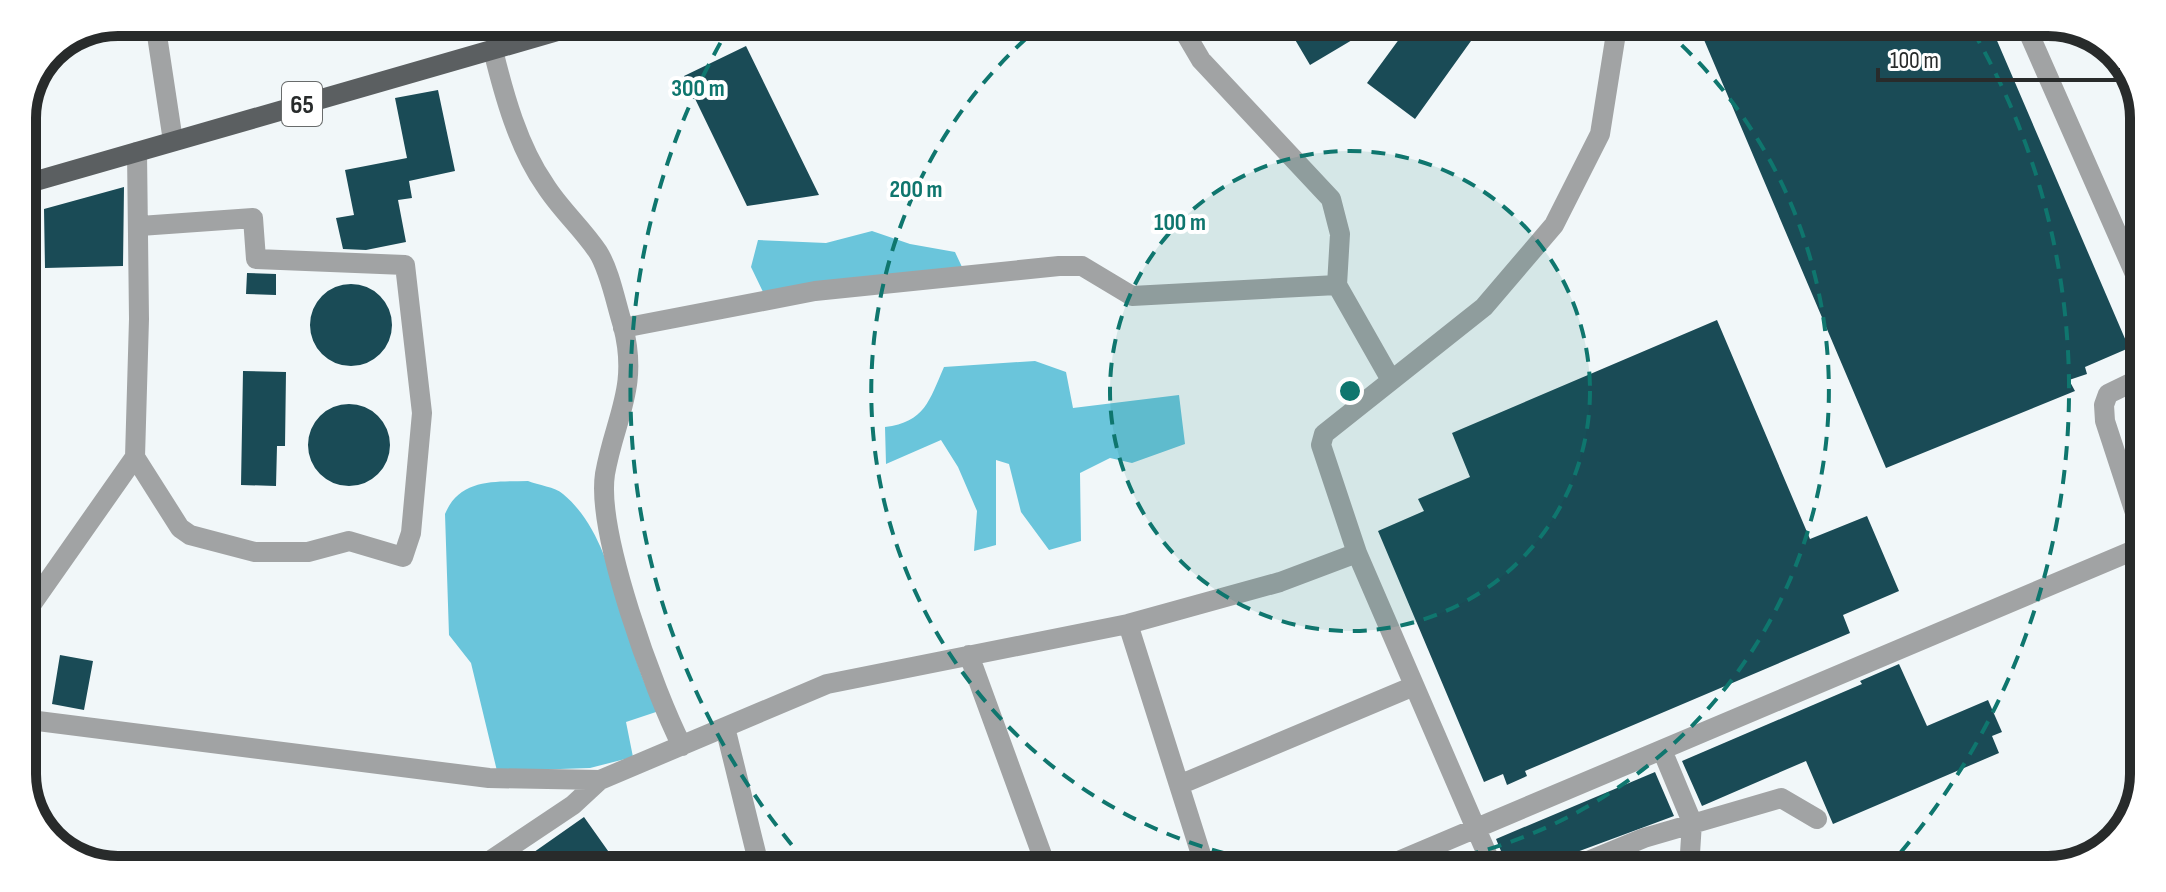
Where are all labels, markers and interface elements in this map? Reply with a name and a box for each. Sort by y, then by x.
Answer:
scale bar [1878,32,2118,82]
text: 100 m [1890,46,1939,75]
text: 300 m [671,74,725,103]
road number: 65 [282,82,322,126]
text: 200 m [889,175,943,204]
text: 100 m [1154,208,1206,237]
centre of rings [1336,377,1364,405]

